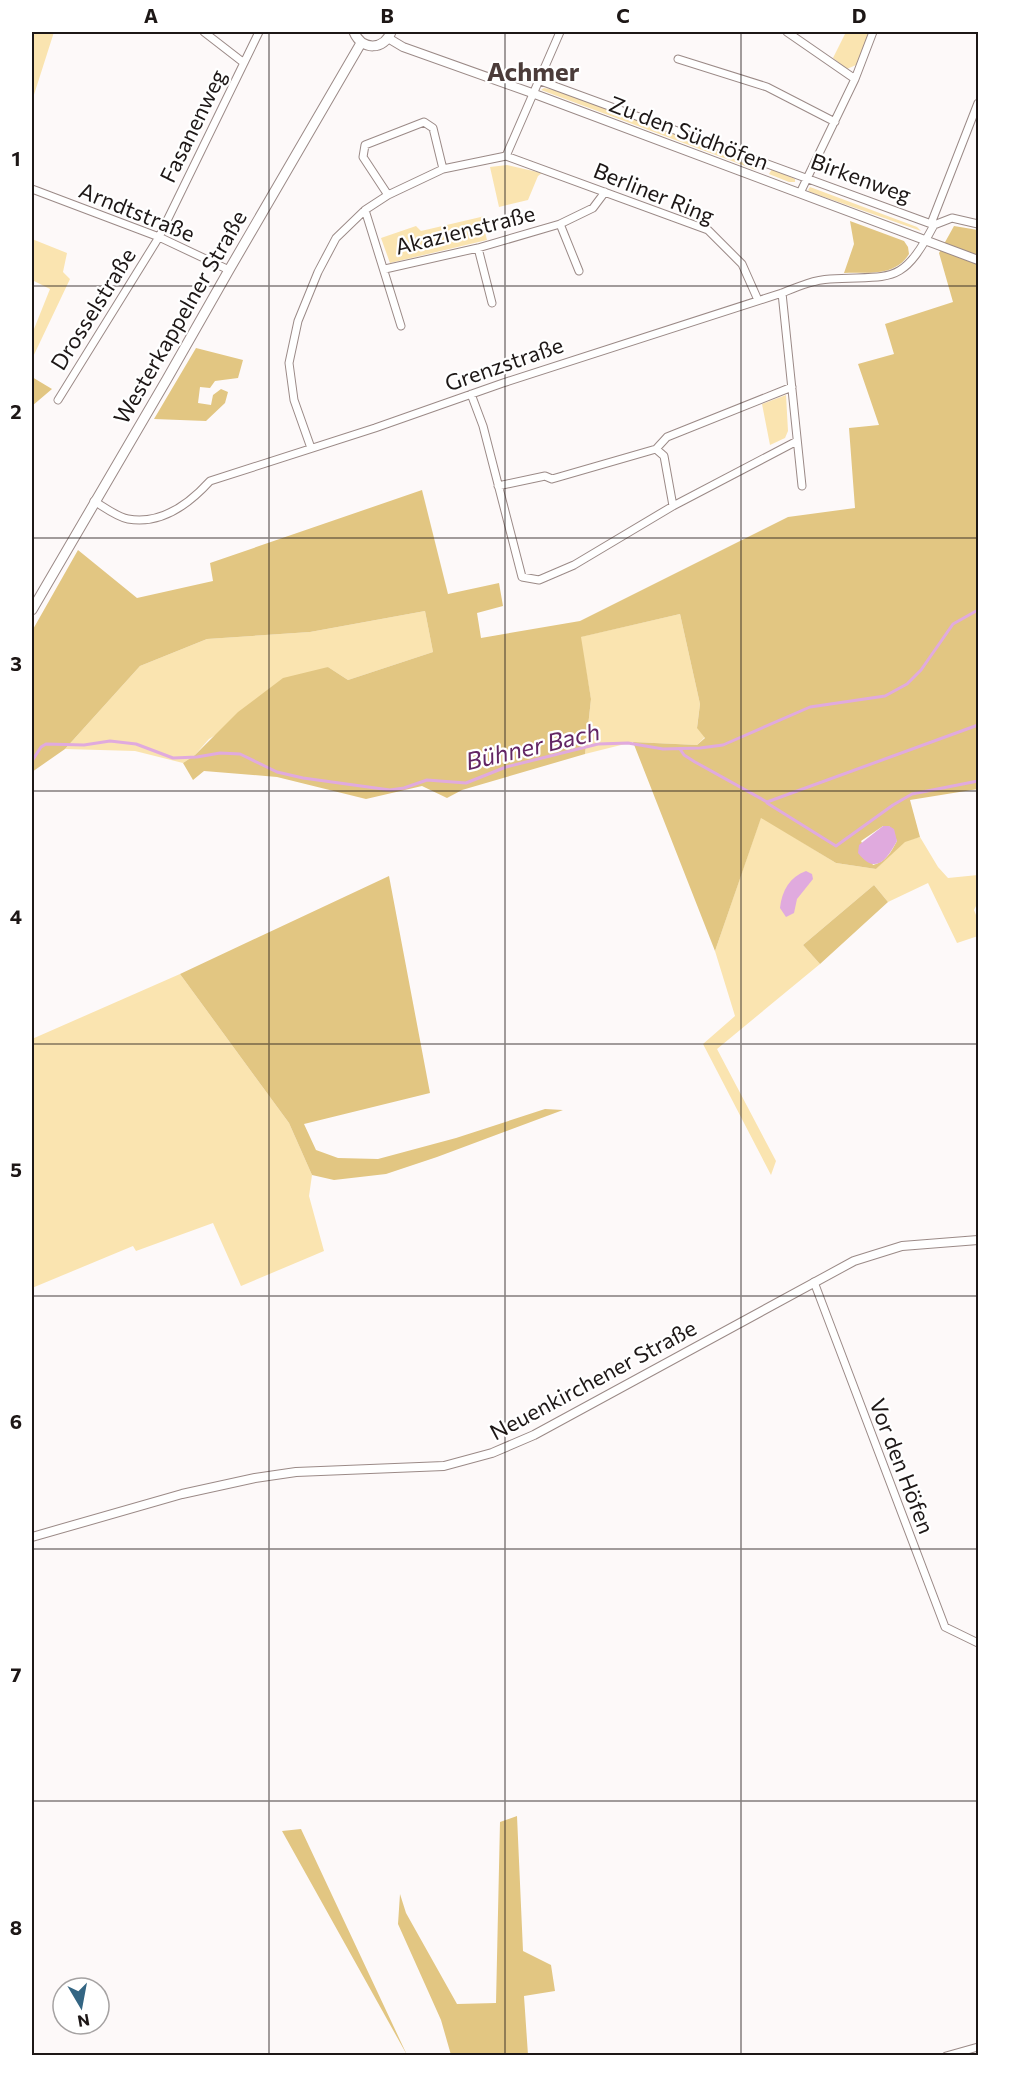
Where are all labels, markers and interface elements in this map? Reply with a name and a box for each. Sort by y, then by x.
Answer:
text: A [144,3,158,27]
text: B [380,3,394,27]
text: C [616,3,630,27]
text: D [852,3,866,27]
district label: Achmer [487,55,580,86]
street label: Fasanenweg [154,65,232,187]
street label: Zu den Südhöfen [606,90,773,175]
text: 1 [11,146,21,170]
street label: Birkenweg [807,147,915,208]
street label: Berliner Ring [590,156,719,229]
street label: Arndtstraße [75,176,199,247]
street label: Akazienstraße [392,199,538,260]
street label: Westerkappelner Straße [107,205,252,428]
street label: Drosselstraße [44,243,141,375]
street label: Grenzstraße [441,331,567,396]
text: 2 [10,399,22,423]
text: 3 [10,651,22,675]
water label: Bühner Bach [463,716,603,775]
text: 4 [10,904,22,928]
text: 5 [10,1157,22,1181]
street label: Neuenkirchener Straße [485,1314,701,1445]
street label: Vor den Höfen [864,1394,941,1537]
text: 6 [10,1409,22,1433]
text: 7 [11,1662,22,1686]
text: 8 [10,1915,22,1939]
north arrow [51,1976,111,2036]
text: N [76,2011,91,2032]

